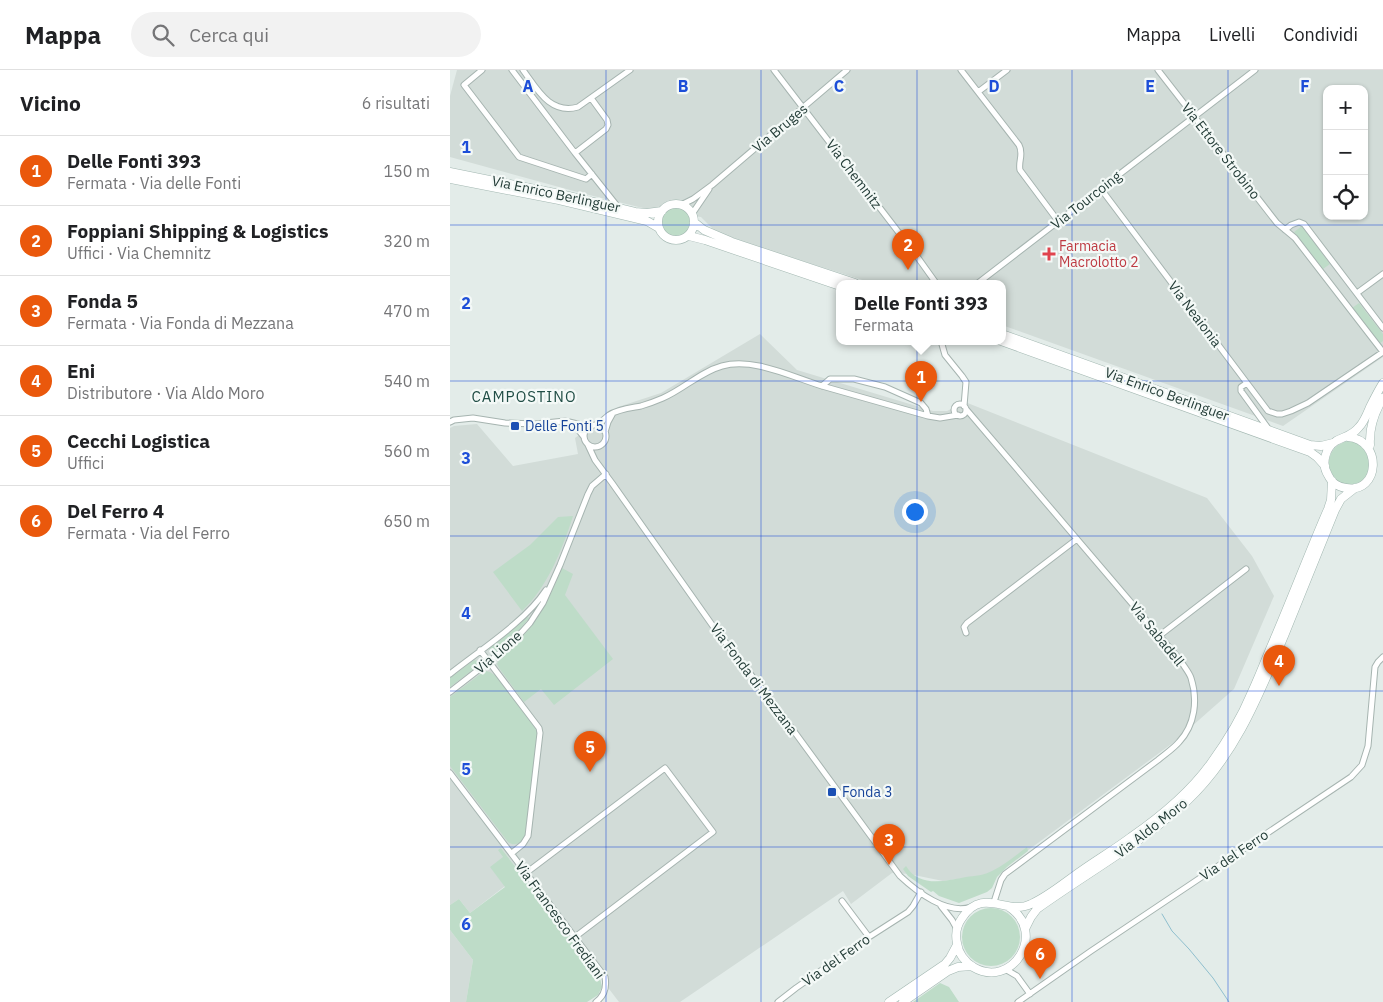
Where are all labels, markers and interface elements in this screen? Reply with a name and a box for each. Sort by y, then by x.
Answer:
search box [131,12,481,57]
text: Mappa [25,19,101,51]
icon: search [149,21,177,49]
text: Cerca qui [189,23,269,47]
text: Mappa [1126,23,1181,46]
text: Livelli [1209,23,1255,46]
text: Condividi [1283,23,1358,46]
text: A [523,76,534,96]
text: B [678,76,689,96]
text: C [834,76,844,96]
text: D [988,76,1000,96]
text: E [1145,76,1155,96]
text: F [1300,76,1310,96]
map controls [1323,85,1368,220]
button: + [1323,85,1368,130]
text: Vicino [20,89,81,117]
text: 6 risultati [362,93,430,113]
street label: Via Ettore Strobino [1178,99,1264,203]
street label: Via Bruges [749,100,812,156]
button: − [1323,130,1368,175]
street label: Via Chemnitz [822,136,886,213]
text: 1 [461,137,471,157]
text: Delle Fonti 393 [67,149,201,173]
text: 1 [31,161,41,181]
text: 150 m [383,161,430,181]
street label: Via Tourcoing [1047,167,1125,233]
street label: Via Enrico Berlinguer [490,172,622,216]
text: Fermata · Via delle Fonti [67,173,241,193]
button: locate [1323,175,1368,220]
text: Foppiani Shipping & Logistics [67,219,329,243]
pin: 2 [892,229,924,270]
text: 2 [31,231,41,251]
text: 320 m [383,231,430,251]
place label: Farmacia Macrolotto 2 [1059,237,1139,271]
text: Uffici · Via Chemnitz [67,243,211,263]
marker: Farmacia Macrolotto 2 [1043,248,1055,260]
street label: Via Neaionia [1164,277,1226,351]
popup [836,280,1006,345]
text: Fonda 5 [67,289,138,313]
text: Delle Fonti 393 [854,291,988,315]
text: 2 [461,293,471,313]
text: 3 [31,301,41,321]
text: 470 m [383,301,430,321]
text: Fermata · Via Fonda di Mezzana [67,313,294,333]
text: Fermata [854,315,914,335]
text: Eni [67,359,95,383]
pin: 1 [905,361,937,402]
street label: Via Enrico Berlinguer [1102,363,1232,425]
text: 4 [31,371,41,391]
text: 540 m [383,371,430,391]
text: Distributore · Via Aldo Moro [67,383,265,403]
district label: CAMPOSTINO [471,387,577,406]
place label: Delle Fonti 5 [525,417,604,435]
marker: Delle Fonti 5 [509,420,521,432]
text: Cecchi Logistica [67,429,210,453]
text: 5 [31,441,41,461]
text: 560 m [383,441,430,461]
text: 3 [461,448,471,468]
text: Uffici [67,453,104,473]
text: Del Ferro 4 [67,499,164,523]
your location [902,499,928,525]
text: 6 [31,511,41,531]
text: 650 m [383,511,430,531]
text: Fermata · Via del Ferro [67,523,230,543]
street label: Via Sabadell [1126,598,1188,670]
text: 4 [461,603,471,623]
street label: Via Fonda di Mezzana [706,620,802,739]
street label: Via Lione [471,626,526,677]
pin: 4 [1263,645,1295,686]
pin: 5 [574,731,606,772]
text: 5 [461,759,471,779]
place label: Fonda 3 [842,783,893,801]
marker: Fonda 3 [826,786,838,798]
street label: Via Aldo Moro [1111,794,1191,862]
pin: 3 [873,824,905,865]
street label: Via del Ferro [1196,825,1272,885]
street label: Via Francesco Frediani [511,858,609,982]
text: 6 [461,914,471,934]
street label: Via del Ferro [799,930,874,990]
pin: 6 [1024,938,1056,979]

